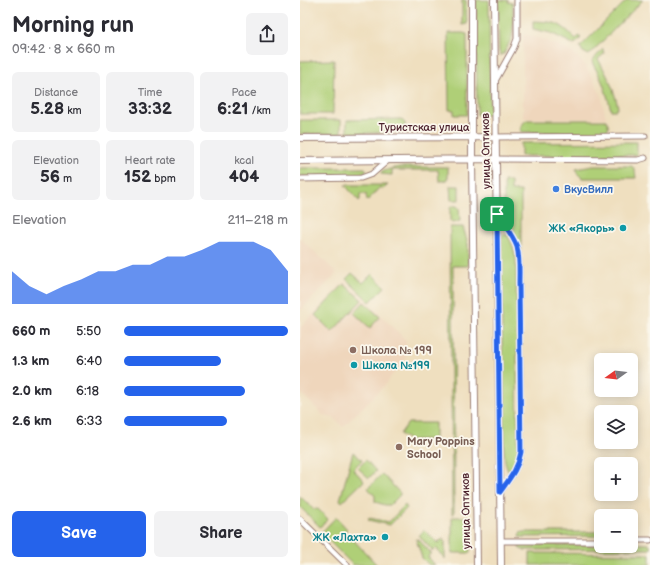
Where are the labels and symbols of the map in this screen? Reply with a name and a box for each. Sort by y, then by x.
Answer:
street label: улица Оптиков [479,113,493,189]
street label: Туристская улица [378,121,470,134]
place label: ВкусВилл [564,183,613,196]
marker: ВкусВилл [551,184,561,194]
pin [480,197,514,231]
place label: ЖК «Якорь» [549,222,615,235]
marker: ЖК «Якорь» [618,223,628,233]
place label: Школа № 199 [361,344,432,357]
marker: Школа № 199 [348,345,358,355]
north arrow [594,353,638,397]
place label: Школа №199 [362,359,430,372]
marker: Школа №199 [349,360,359,370]
place label: Mary Poppins School [407,435,475,461]
marker: Mary Poppins School [394,442,404,452]
street label: улица Оптиков [459,473,473,549]
place label: ЖК «Лахта» [312,531,377,544]
marker: ЖК «Лахта» [380,532,390,542]

